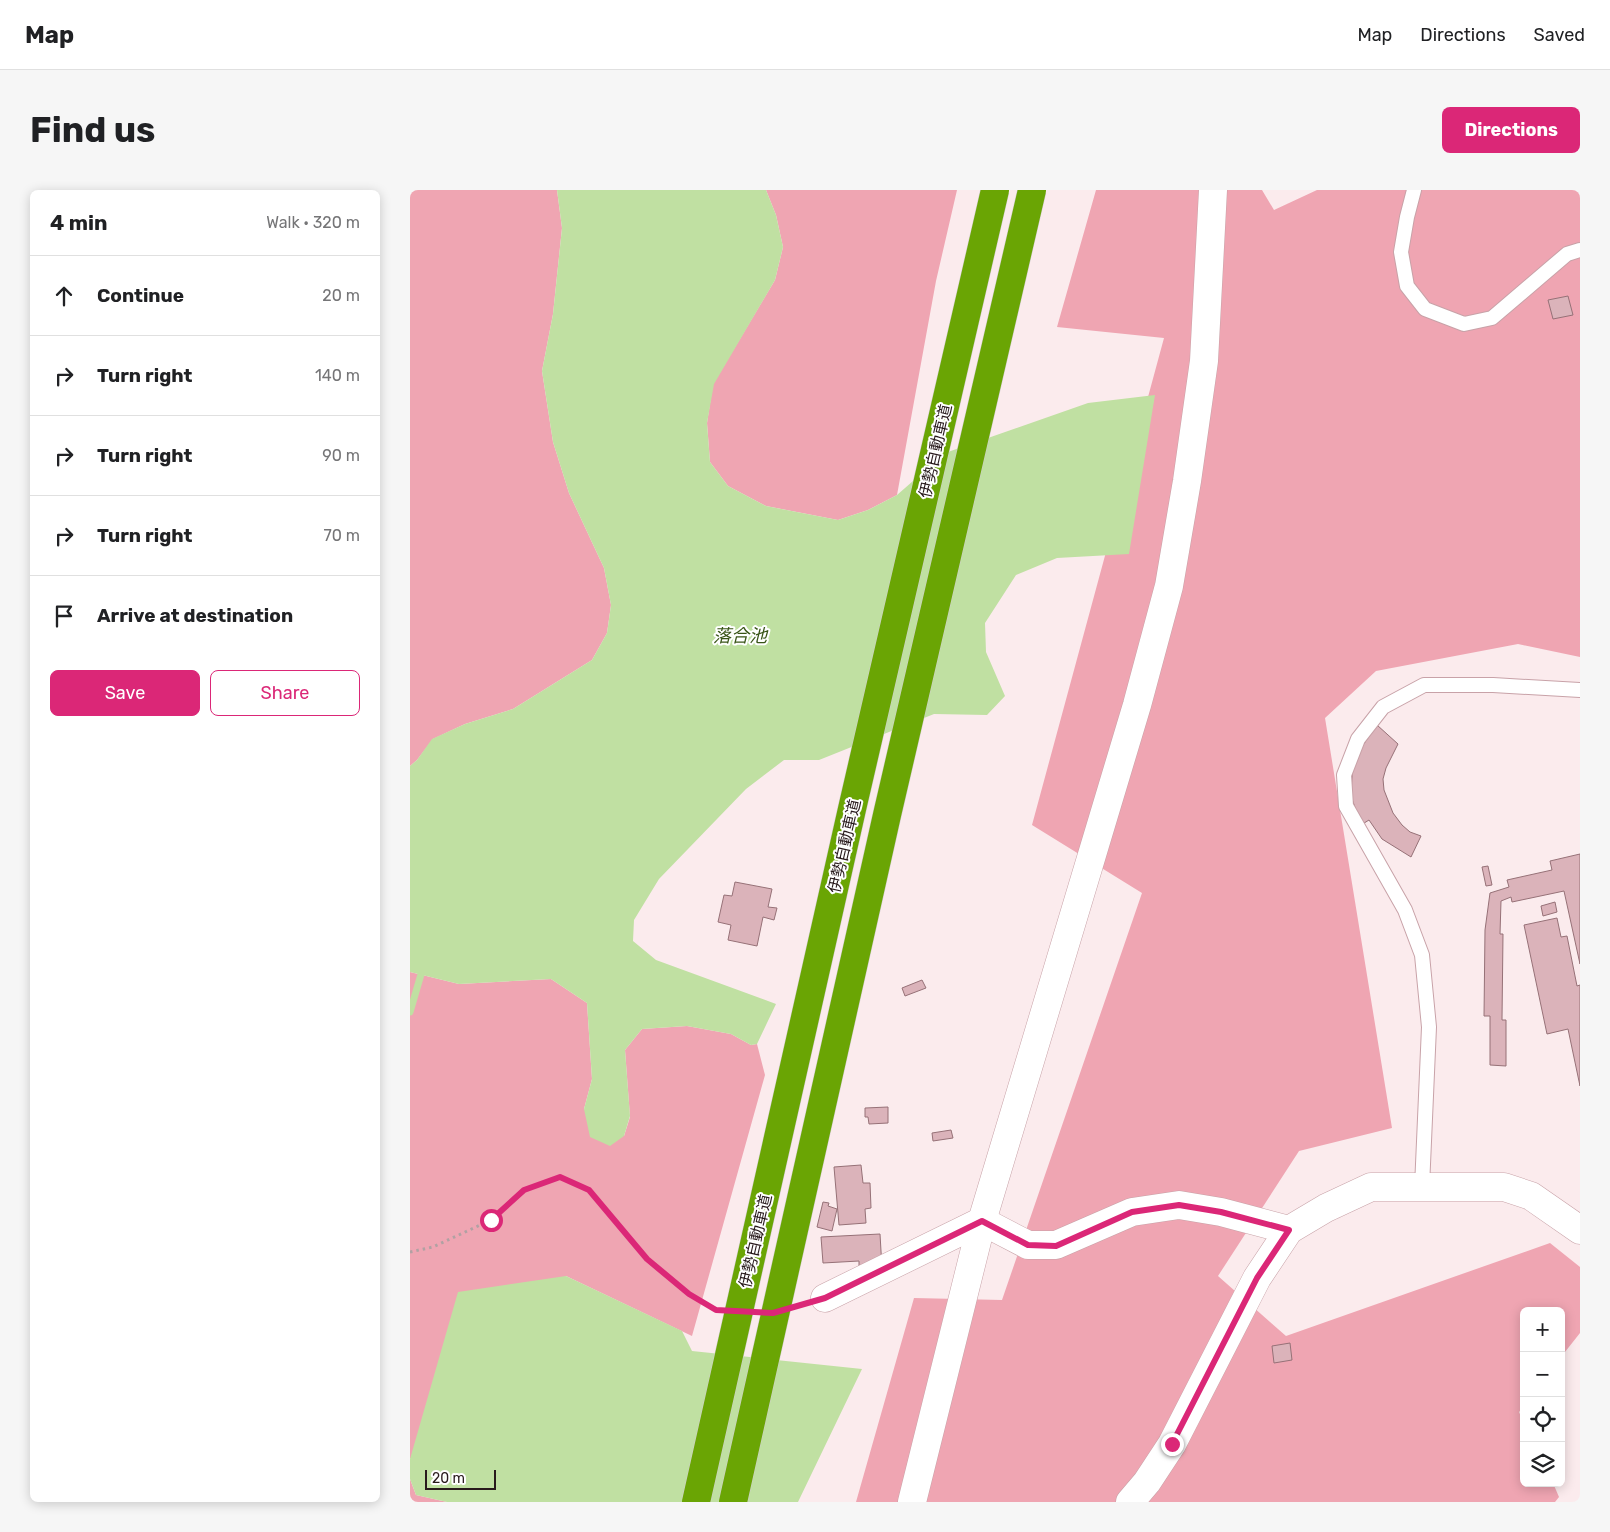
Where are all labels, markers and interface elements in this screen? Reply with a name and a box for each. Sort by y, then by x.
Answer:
text: Map [25,21,74,49]
text: Map [1357,24,1392,46]
text: Directions [1420,24,1506,46]
text: Saved [1534,24,1585,46]
button: Directions [1442,107,1580,153]
text: Find us [30,109,155,151]
text: 4 min [50,210,108,235]
text: Walk · 320 m [266,213,360,232]
icon: ahead [50,282,78,310]
text: Continue [97,284,184,307]
text: 20 m [322,286,360,305]
icon: right [50,362,78,390]
text: Turn right [97,364,192,387]
text: 140 m [315,366,360,385]
street label: 伊勢自動車道 [915,402,956,500]
icon: right [50,442,78,470]
text: Turn right [97,444,192,467]
text: 90 m [322,446,360,465]
icon: right [50,522,78,550]
text: Turn right [97,524,192,547]
text: 70 m [323,526,360,545]
icon: arrive [50,602,78,630]
text: Arrive at destination [97,604,293,627]
water label: 落合池 [713,625,769,647]
button: Save [50,670,200,716]
button: Share [210,670,360,716]
street label: 伊勢自動車道 [824,797,865,895]
street label: 伊勢自動車道 [735,1192,776,1290]
route start [480,1209,503,1232]
map controls [1520,1307,1565,1487]
button: + [1520,1307,1565,1352]
button: − [1520,1352,1565,1397]
button: locate [1520,1397,1565,1442]
route end [1161,1433,1184,1456]
button: layers [1520,1442,1565,1487]
scale bar [425,1467,496,1490]
text: 20 m [432,1470,465,1487]

